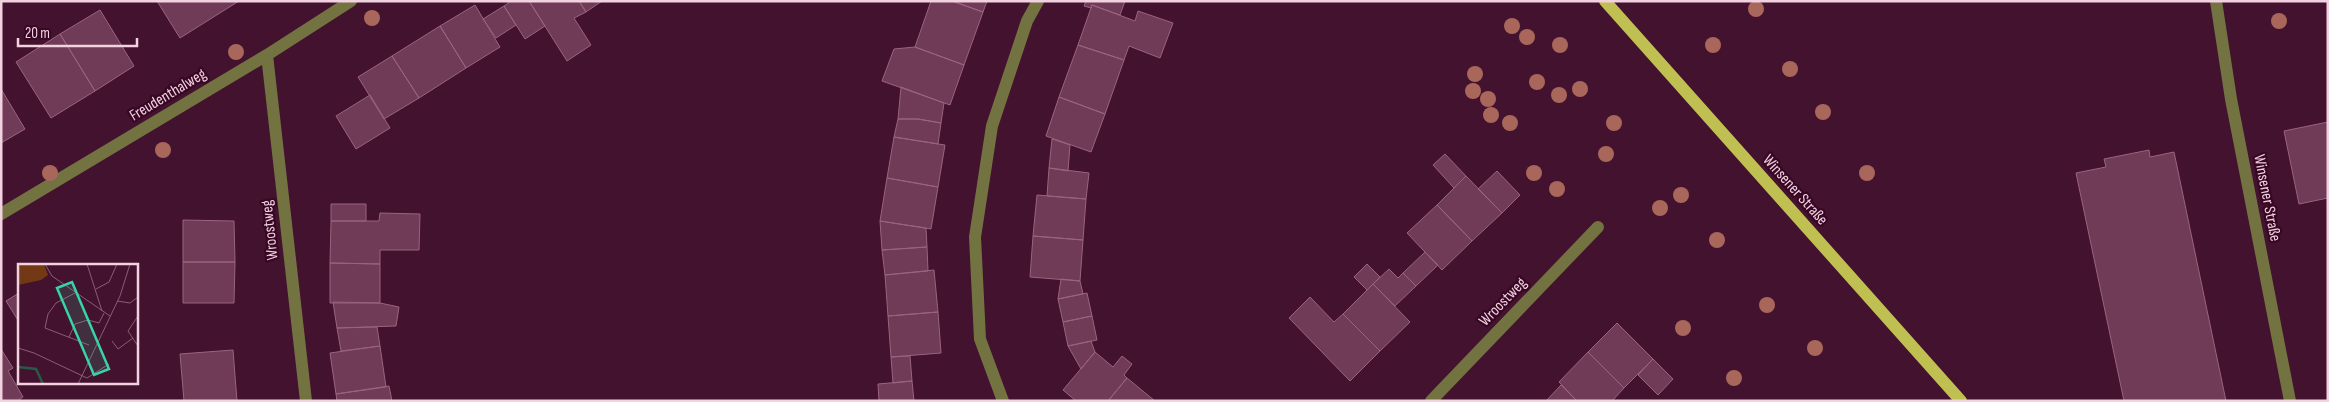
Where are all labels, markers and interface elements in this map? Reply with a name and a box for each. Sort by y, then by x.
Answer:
scale bar [18,15,136,47]
text: 20 m [25,24,50,43]
street label: Freudenthalweg [126,65,210,125]
street label: Winsener Straße [1758,151,1832,229]
street label: Winsener Straße [2249,153,2285,243]
street label: Wroostweg [257,199,283,261]
inset map [18,264,138,384]
street label: Wroostweg [1475,274,1531,330]

